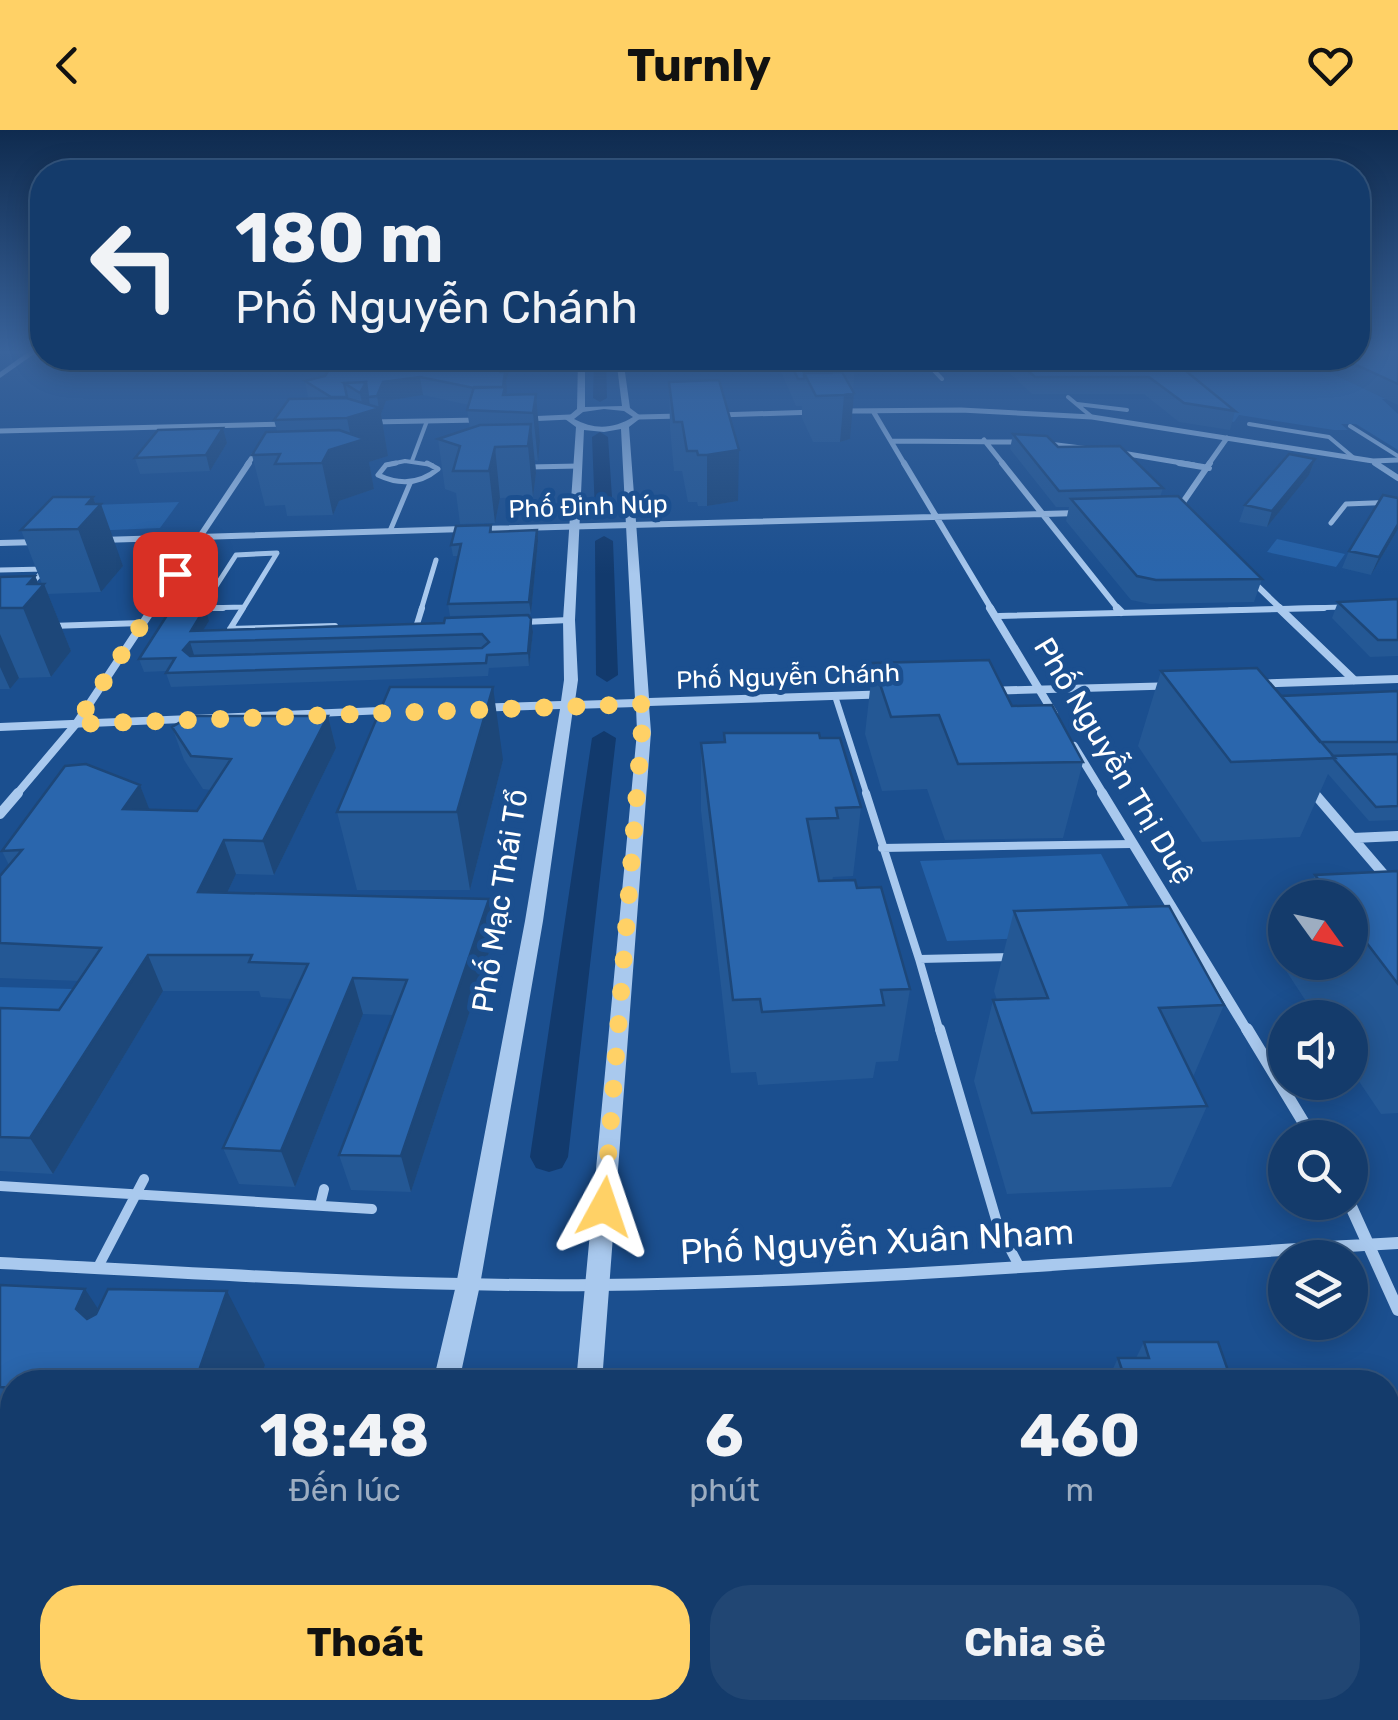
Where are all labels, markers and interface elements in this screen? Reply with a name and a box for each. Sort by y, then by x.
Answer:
icon: back [40,38,95,93]
icon: heart [1303,38,1358,93]
text: Turnly [627,39,771,92]
text: 180 m [235,197,444,280]
icon: left [70,200,200,330]
text: Phố Nguyễn Chánh [235,281,638,334]
street label: Phố Đinh Núp [508,488,668,524]
pin [133,532,218,617]
icon: arrive [148,547,203,602]
street label: Phố Nguyễn Thị Duệ [1026,631,1202,891]
street label: Phố Nguyễn Chánh [676,657,900,695]
street label: Phố Mạc Thái Tổ [464,787,535,1015]
north arrow [1268,880,1368,980]
map controls [1268,880,1368,1340]
button: sound [1268,1000,1368,1100]
button: search [1268,1120,1368,1220]
position arrow [552,1155,656,1259]
street label: Phố Nguyễn Xuân Nham [679,1210,1075,1273]
button: layers [1268,1240,1368,1340]
text: 18:48 [260,1400,429,1471]
text: 6 [705,1400,744,1471]
text: 460 [1019,1400,1140,1471]
text: Đến lúc [288,1471,401,1509]
text: phút [689,1471,760,1509]
text: m [1066,1471,1094,1509]
button: Thoát [40,1585,690,1700]
button: Chia sẻ [710,1585,1360,1700]

